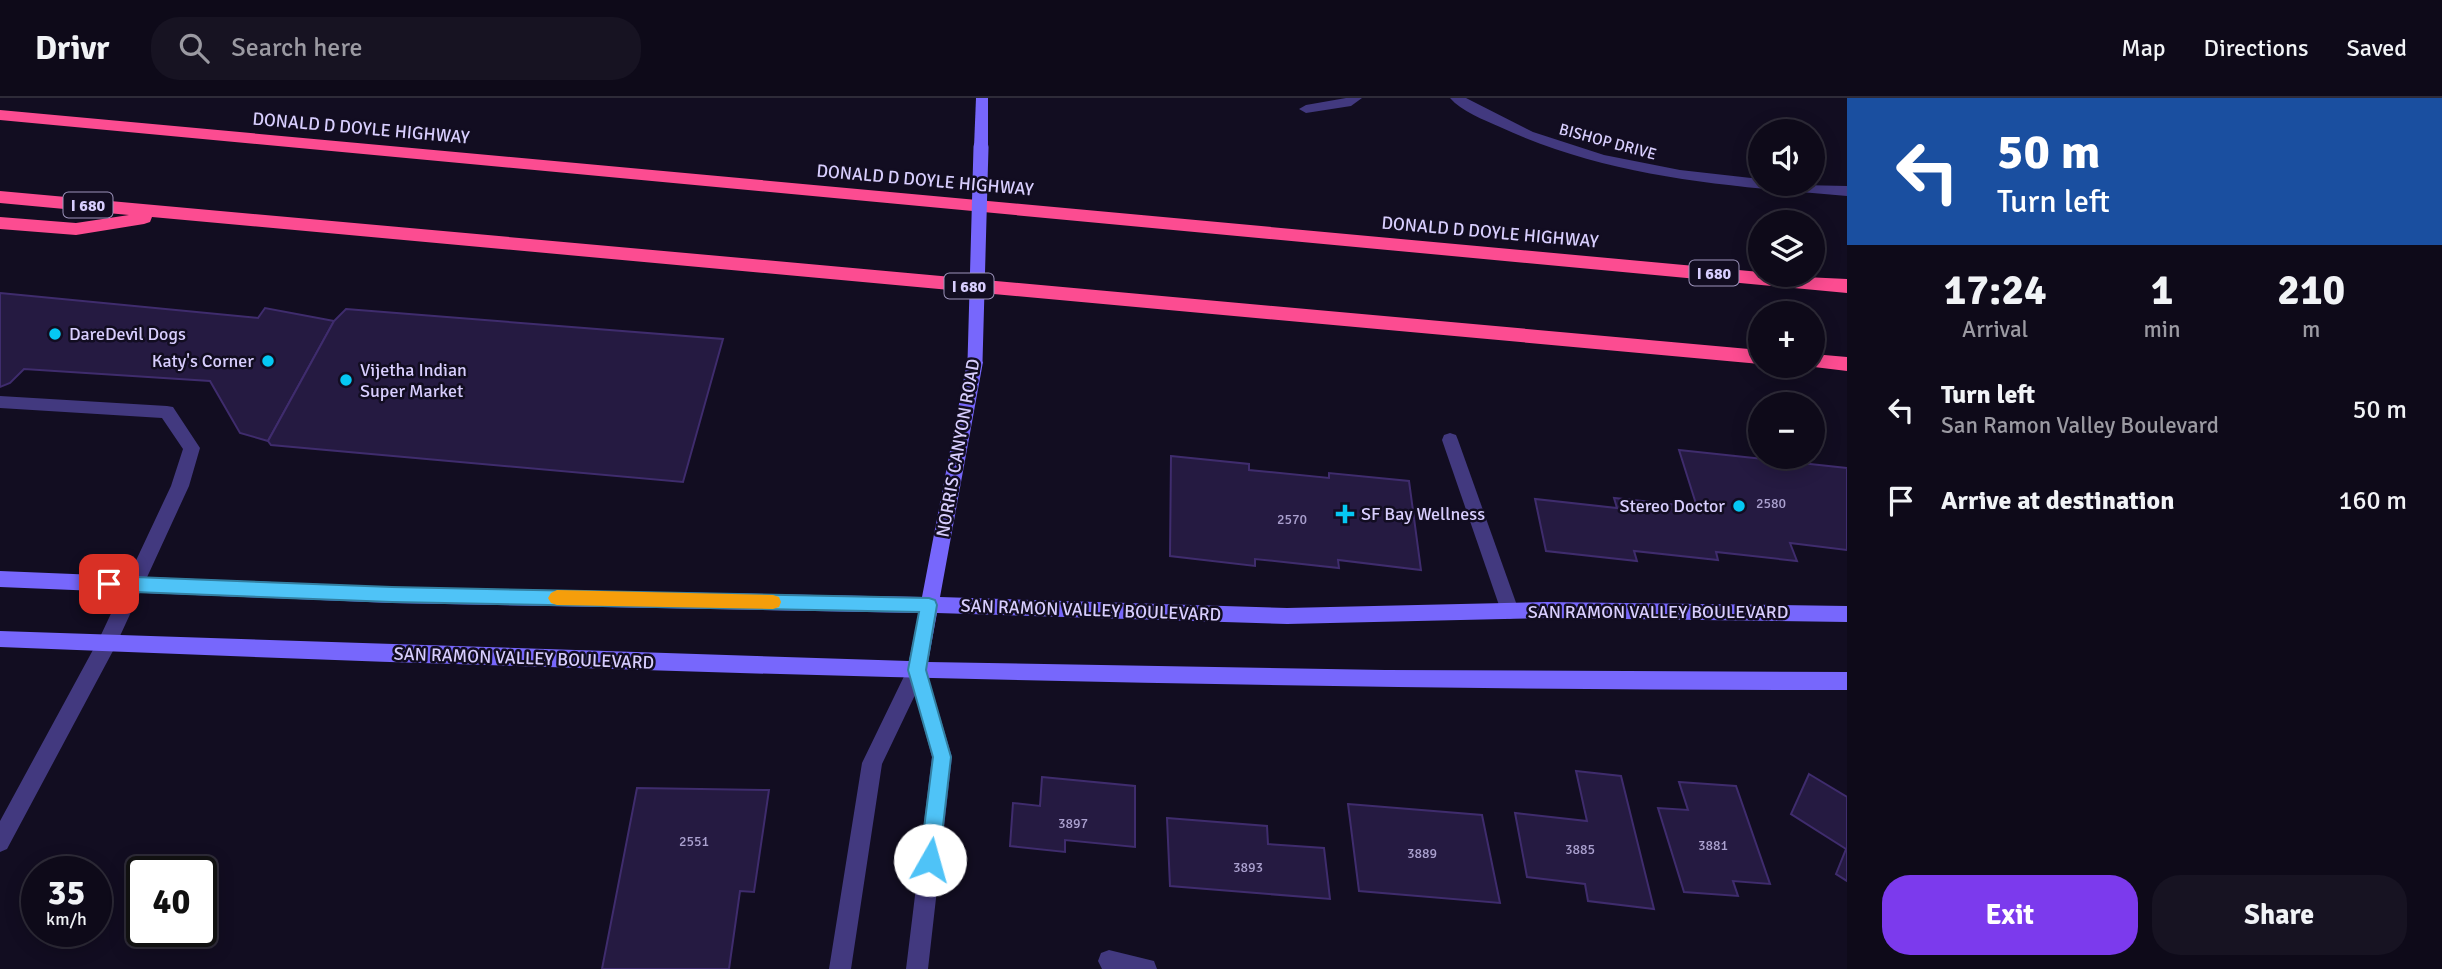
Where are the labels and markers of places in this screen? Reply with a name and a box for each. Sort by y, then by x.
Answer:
place label: DareDevil Dogs [69,323,186,345]
marker: DareDevil Dogs [47,326,63,342]
place label: Katy's Corner [152,350,254,372]
marker: Katy's Corner [260,353,276,369]
place label: Vijetha Indian Super Market [360,359,467,402]
marker: Vijetha Indian Super Market [338,372,354,388]
place label: Stereo Doctor [1620,495,1725,517]
marker: Stereo Doctor [1731,498,1747,514]
place label: SF Bay Wellness [1361,503,1485,525]
marker: SF Bay Wellness [1335,504,1355,524]
pin [79,554,139,614]

